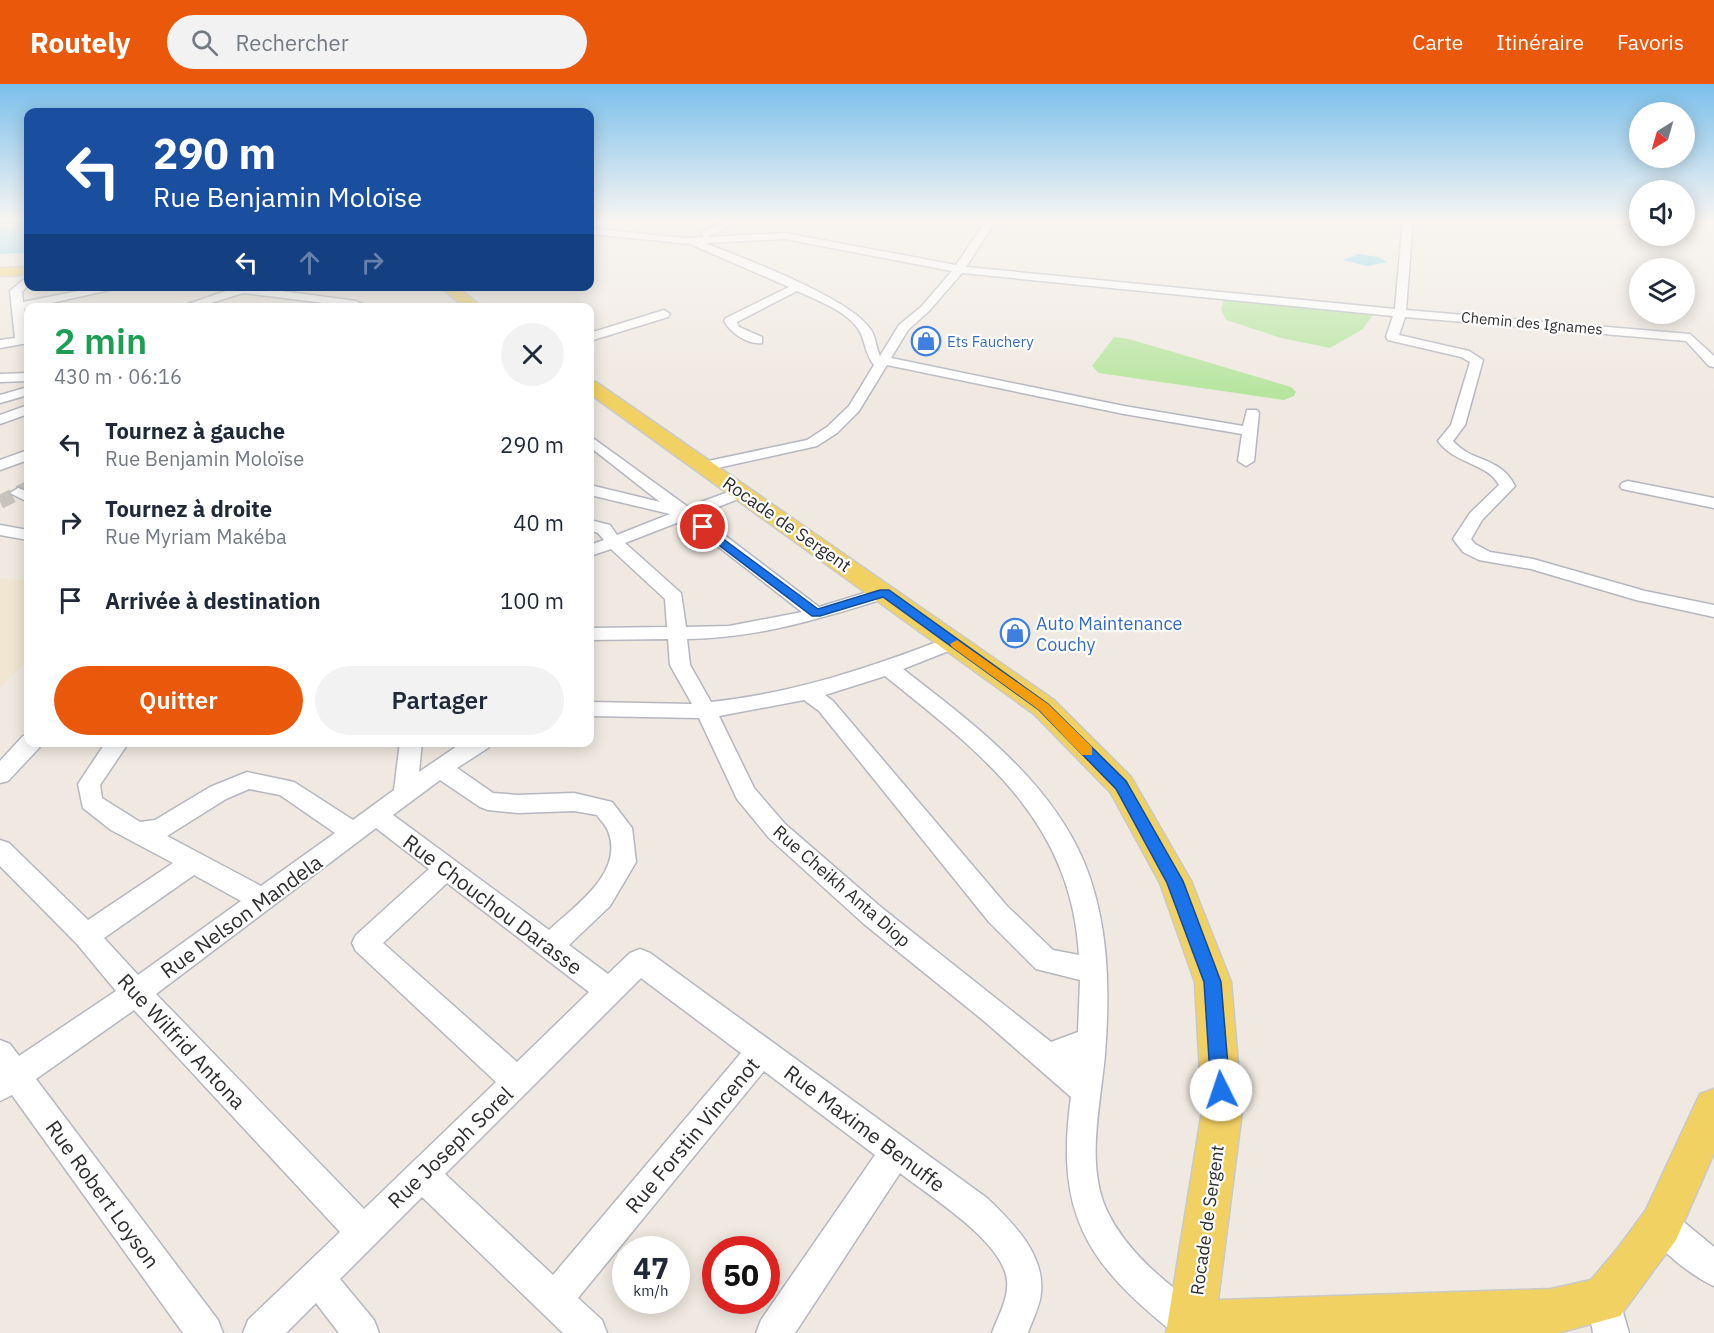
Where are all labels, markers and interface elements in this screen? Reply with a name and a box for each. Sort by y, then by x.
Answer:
search box [167,15,587,69]
text: Routely [30,24,131,61]
icon: search [188,26,221,59]
text: Rechercher [236,28,349,57]
text: Carte [1412,28,1463,56]
text: Itinéraire [1496,28,1584,56]
text: Favoris [1617,28,1684,56]
north arrow [1629,102,1695,168]
map controls [1629,102,1695,324]
text: 290 m [153,126,276,181]
icon: left [54,132,132,210]
text: Rue Benjamin Moloïse [153,179,422,214]
button: sound [1629,180,1695,246]
icon: left [230,246,263,279]
icon: ahead [293,246,326,279]
icon: right [356,246,389,279]
button: layers [1629,258,1695,324]
street label: Chemin des Ignames [1461,307,1603,339]
text: 2 min [54,317,147,364]
button: close [501,323,564,386]
shop icon: Ets Fauchery [910,325,942,357]
place label: Ets Fauchery [947,332,1034,351]
text: 430 m · 06:16 [54,363,182,390]
text: Tournez à gauche [105,416,285,445]
icon: left [54,428,87,461]
text: 290 m [500,430,564,459]
text: Rue Benjamin Moloïse [105,445,304,472]
street label: Rocade de Sergent [718,471,856,577]
text: Tournez à droite [105,494,272,523]
pin [677,501,728,552]
icon: right [54,506,87,539]
text: 40 m [513,508,564,537]
icon: arrive [686,510,719,543]
text: Rue Myriam Makéba [105,523,287,550]
icon: arrive [54,584,87,617]
text: Arrivée à destination [105,586,321,615]
text: 100 m [500,586,564,615]
place label: Auto Maintenance Couchy [1036,612,1182,656]
shop icon: Auto Maintenance Couchy [999,617,1031,649]
button: Quitter [54,666,303,735]
button: Partager [315,666,564,735]
street label: Rue Cheikh Anta Diop [769,820,915,952]
street label: Rue Chouchou Darasse [398,827,588,981]
street label: Rue Nelson Mandela [154,848,328,984]
street label: Rue Wilfrid Antona [112,967,252,1115]
street label: Rue Forstin Vincenot [619,1051,765,1219]
street label: Rue Maxime Benuffe [779,1058,951,1198]
position arrow [1189,1058,1253,1122]
street label: Rue Joseph Sorel [381,1080,519,1214]
street label: Rue Robert Loyson [40,1114,166,1274]
street label: Rocade de Sergent [1185,1143,1229,1297]
speed limit sign: 50 [702,1236,780,1314]
text: 47 [633,1248,669,1287]
text: km/h [633,1281,669,1300]

